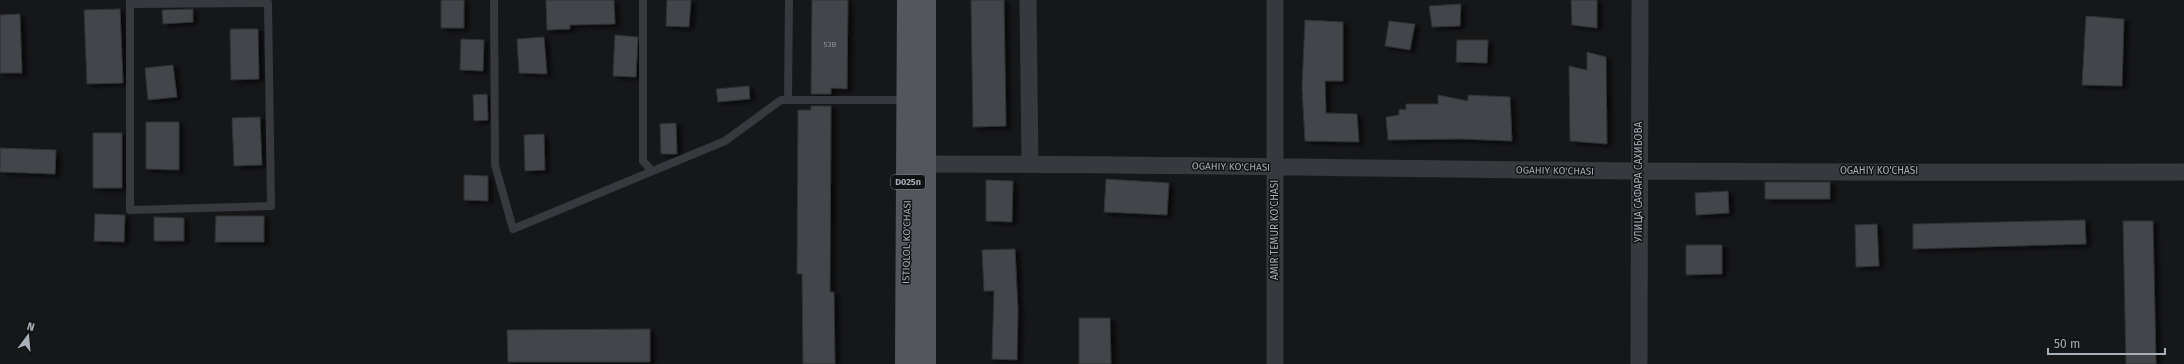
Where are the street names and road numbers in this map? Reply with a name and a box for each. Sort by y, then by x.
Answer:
street label: УЛИЦА САФАРА САХИБОВА [1633,122,1645,242]
street label: OGAHIY KO'CHASI [1192,160,1270,174]
street label: OGAHIY KO'CHASI [1516,164,1594,178]
street label: OGAHIY KO'CHASI [1840,165,1918,177]
road number: D025n [891,175,925,189]
street label: AMIR TEMUR KO'CHASI [1269,180,1281,280]
street label: ISTIQLOL KO'CHASI [900,200,914,284]

